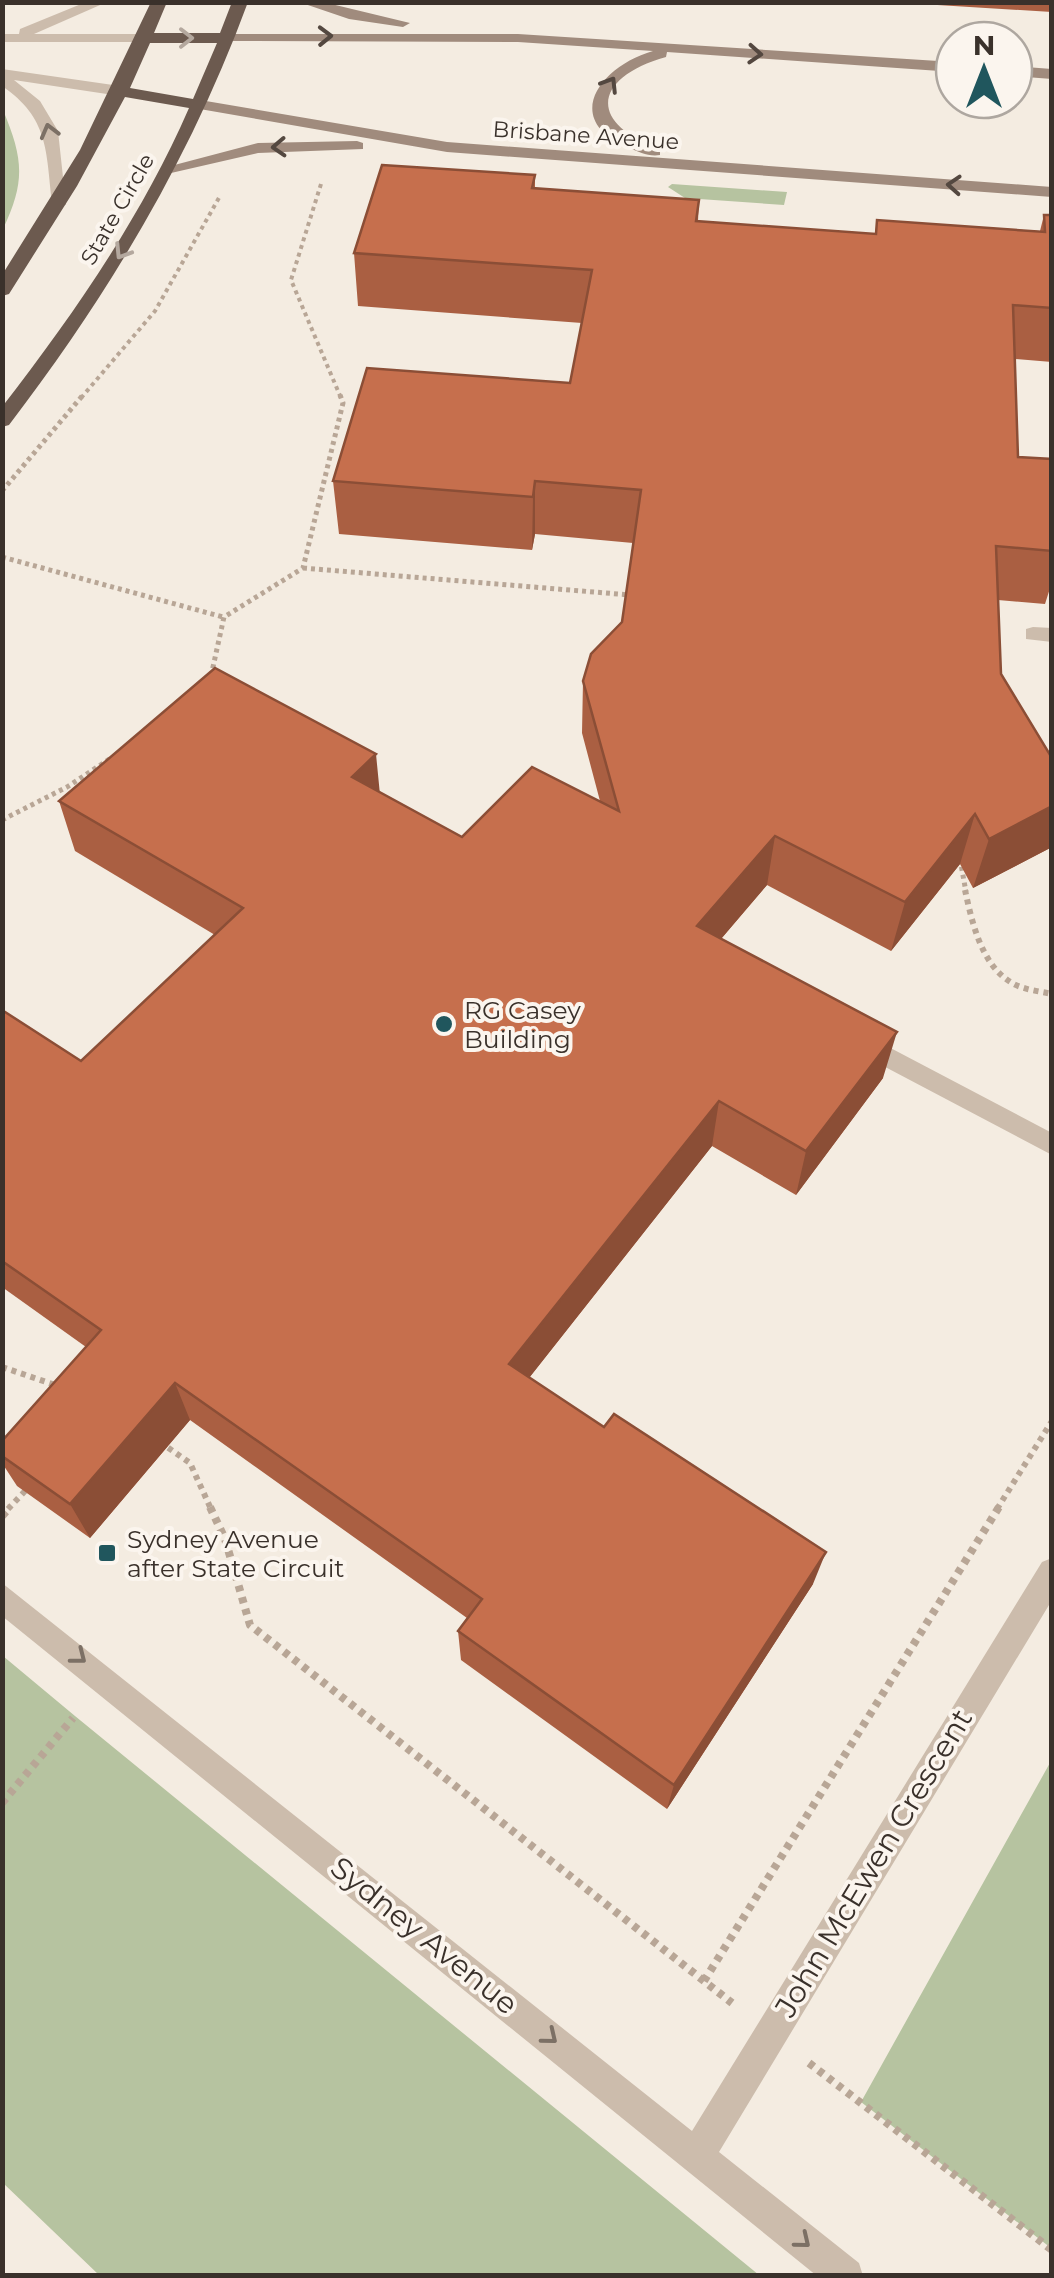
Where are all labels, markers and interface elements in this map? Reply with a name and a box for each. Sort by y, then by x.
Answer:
north arrow [934,20,1034,120]
one-way arrow [318,25,333,47]
one-way arrow [180,27,195,49]
text: N [973,28,995,62]
one-way arrow [747,43,763,64]
one-way arrow [598,76,617,94]
street label: Brisbane Avenue [492,116,680,155]
one-way arrow [39,122,60,140]
one-way arrow [271,136,287,157]
street label: State Circle [75,149,160,270]
one-way arrow [946,175,962,196]
one-way arrow [115,241,134,259]
place label: RG Casey Building [464,995,581,1054]
marker: RG Casey Building [433,1013,455,1035]
place label: Sydney Avenue after State Circuit [127,1524,344,1583]
marker: Sydney Avenue after State Circuit [96,1542,118,1564]
one-way arrow [67,1646,85,1663]
street label: John McEwen Crescent [766,1702,980,2024]
street label: Sydney Avenue [323,1849,525,2022]
one-way arrow [539,2025,557,2043]
one-way arrow [792,2229,810,2247]

